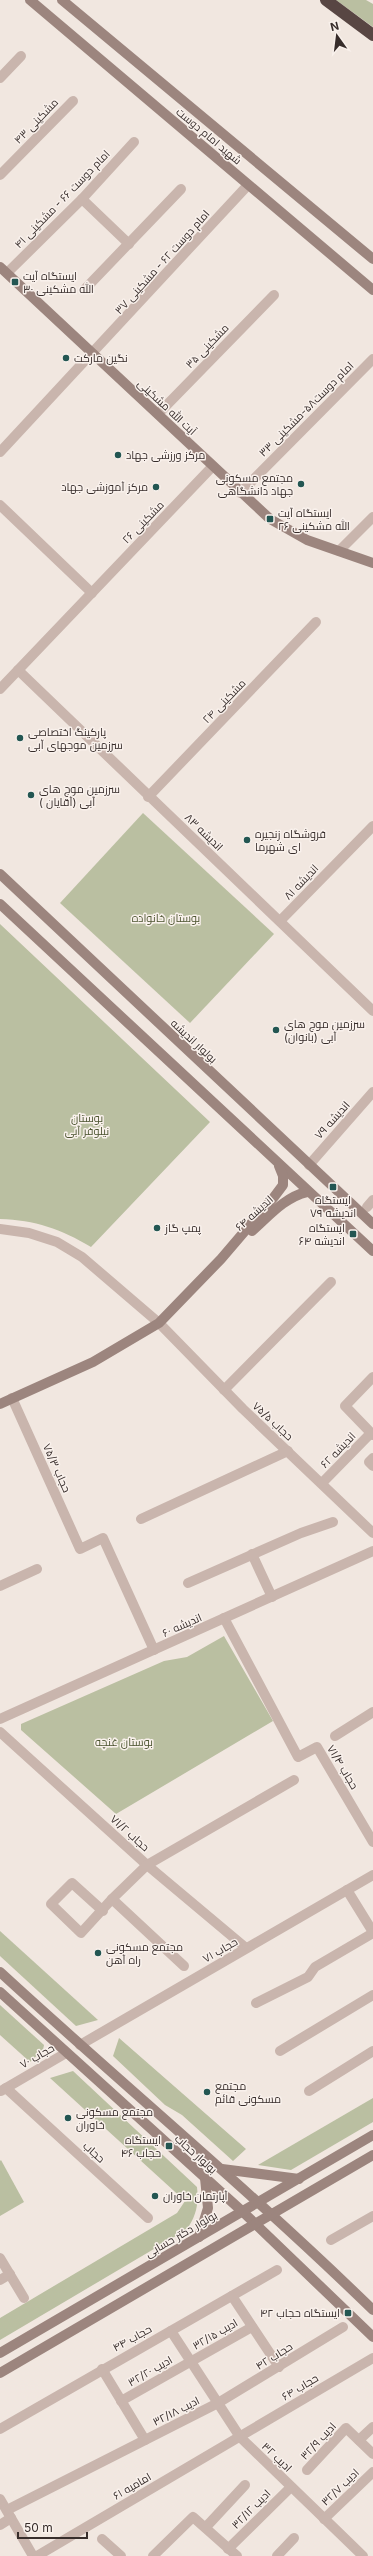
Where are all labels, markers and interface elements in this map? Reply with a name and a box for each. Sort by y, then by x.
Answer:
north arrow [317,16,357,56]
text: N [329,18,340,34]
street label: مشکینی ۴۳ [11,95,61,147]
street label: شهید امام دوست [173,105,245,168]
street label: امام دوست ۶۶ - مشکینی ۴۱ [11,147,113,252]
street label: امام دوست ۶۲ - مشکینی ۳۷ [111,207,213,318]
place label: ایستگاه آیت الله مشکینی ۳۰ [23,269,94,296]
marker: ایستگاه آیت الله مشکینی ۳۰ [10,277,20,287]
street label: مشکینی ۳۵ [182,321,232,371]
place label: نگین مارکت [74,351,128,365]
marker: نگین مارکت [61,353,71,363]
street label: امام دوست۵۸-مشکینی ۳۳ [256,359,357,460]
street label: آیت الله مشکینی [135,375,200,438]
place label: مرکز ورزشی جهاد [126,448,205,462]
marker: مرکز ورزشی جهاد [113,450,123,460]
place label: مجتمع مسکونی جهاد دانشگاهی [216,471,293,498]
marker: مجتمع مسکونی جهاد دانشگاهی [296,479,306,489]
place label: مرکز آموزشی جهاد [61,480,148,494]
marker: مرکز آموزشی جهاد [151,482,161,492]
street label: مشکینی ۲۶ [119,498,167,546]
place label: ایستگاه آیت الله مشکینی ۲۶ [278,506,350,533]
marker: ایستگاه آیت الله مشکینی ۲۶ [265,514,275,524]
street label: مشکینی ۲۴ [199,676,249,726]
place label: پارکینگ اختصاصی سرزمین موجهای آبی [28,725,123,752]
marker: پارکینگ اختصاصی سرزمین موجهای آبی [15,733,25,743]
place label: سرزمین موج های آبی (آقایان ) [39,782,120,809]
marker: سرزمین موج های آبی (آقایان ) [26,790,36,800]
street label: اندیشه ۸۳ [182,810,226,854]
place label: فروشگاه زنجیره ای شهرما [255,827,326,854]
marker: فروشگاه زنجیره ای شهرما [242,835,252,845]
street label: اندیشه ۸۱ [281,861,321,903]
park label: بوستان خانواده [132,911,200,925]
street label: بولوار اندیشه [168,1016,220,1066]
place label: سرزمین موج های آبی (بانوان) [284,1017,365,1044]
marker: سرزمین موج های آبی (بانوان) [271,1025,281,1035]
street label: اندیشه ۷۹ [311,1098,353,1142]
park label: بوستان نیلوفر آبی [65,1111,109,1138]
marker: ایستگاه اندیشه ۷۹ [328,1182,338,1192]
street label: اندیشه ۶۴ [232,1192,276,1234]
place label: ایستگاه اندیشه ۷۹ [310,1193,356,1220]
place label: پمپ گاز [164,1221,201,1235]
place label: ایستگاه اندیشه ۶۴ [299,1221,345,1248]
marker: پمپ گاز [152,1223,162,1233]
marker: ایستگاه اندیشه ۶۴ [348,1229,358,1239]
street label: حجاب ۷۵/۵ [250,1399,296,1443]
street label: اندیشه ۶۲ [317,1429,359,1471]
street label: حجاب ۷۵/۳ [40,1441,74,1495]
street label: اندیشه ۶۰ [160,1610,204,1640]
park label: بوستان غنچه [95,1735,153,1749]
street label: حجاب ۷۱/۴ [324,1742,362,1792]
street label: حجاب ۷۱/۲ [108,1812,152,1854]
street label: حجاب ۷۱ [200,1934,240,1966]
place label: مجتمع مسکونی راه آهن [106,1940,183,1967]
marker: مجتمع مسکونی راه آهن [93,1948,103,1958]
street label: حجاب ۷۰ [17,2041,57,2071]
place label: مجتمع مسکونی قائم [215,2079,281,2107]
marker: مجتمع مسکونی قائم [202,2087,212,2097]
place label: مجتمع مسکونی خاوران [76,2105,153,2132]
marker: مجتمع مسکونی خاوران [63,2113,73,2123]
street label: بولوار حجاب [172,2131,220,2177]
place label: ایستگاه حجاب ۴۶ [121,2133,161,2160]
street label: حجاب [80,2139,108,2165]
marker: ایستگاه حجاب ۴۶ [164,2141,174,2151]
place label: آپارتمان خاوران [163,2189,228,2203]
marker: آپارتمان خاوران [150,2191,160,2201]
street label: بولوار دکتر حسابی [142,2208,220,2260]
place label: ایستگاه حجاب ۴۲ [260,2306,340,2320]
marker: ایستگاه حجاب ۴۲ [343,2308,353,2318]
street label: ادیب ۳۲/۱۵ [190,2315,240,2353]
street label: حجاب ۴۴ [110,2322,154,2354]
street label: حجاب ۴۲ [253,2339,295,2373]
street label: ادیب ۳۲/۲۰ [125,2353,175,2389]
street label: حجاب ۶۴ [279,2371,321,2403]
street label: ادیب ۳۲/۱۸ [150,2393,202,2429]
street label: ادیب ۳۲/۹ [297,2419,339,2463]
street label: ادیب ۳۲ [259,2439,295,2475]
street label: ادیب ۳۲/۷ [318,2466,362,2508]
street label: امامیه ۶۱ [110,2470,154,2502]
street label: ادیب ۳۲/۱۲ [228,2486,274,2532]
scale bar [18,2514,87,2540]
text: 50 m [24,2520,53,2535]

